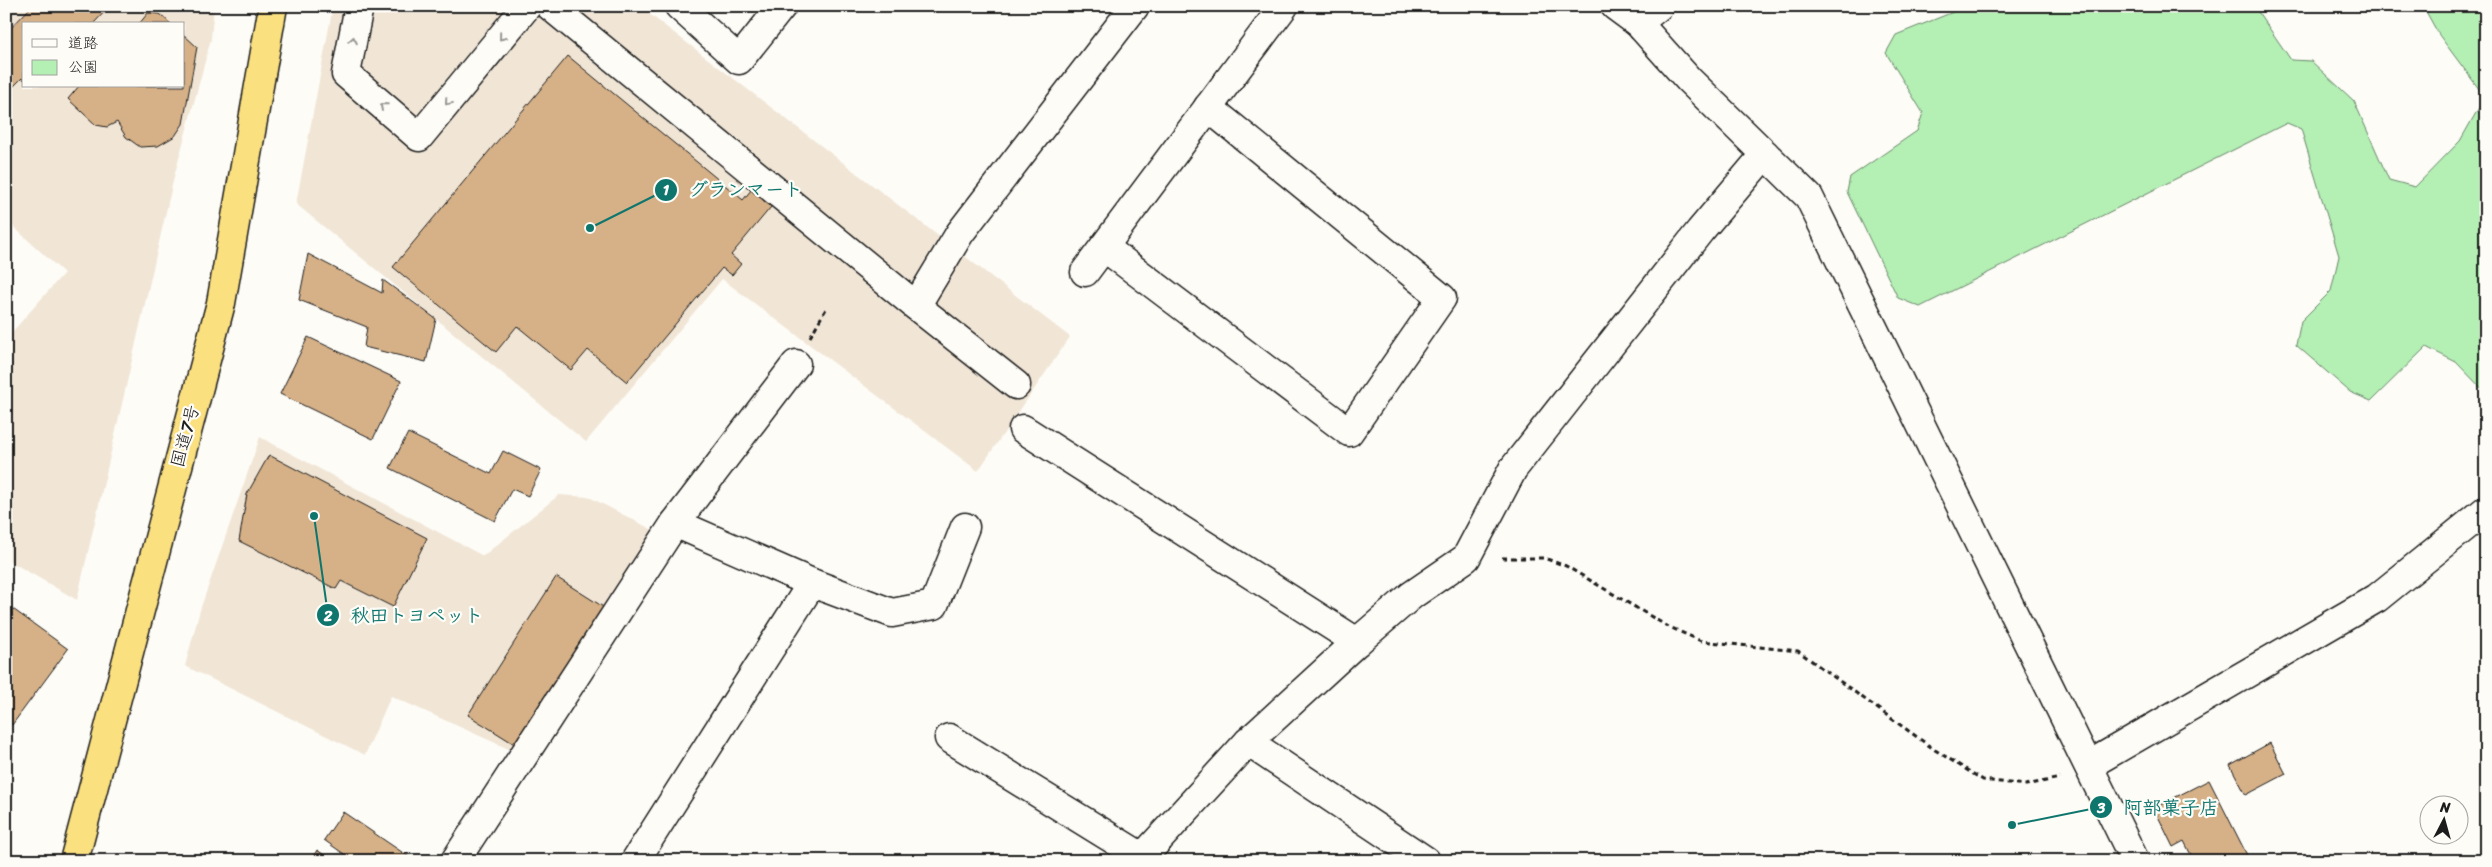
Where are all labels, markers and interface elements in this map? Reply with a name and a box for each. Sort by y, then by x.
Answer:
legend [22,22,185,88]
text: 道路 [68,30,98,56]
one-way arrow [499,31,508,40]
one-way arrow [347,36,357,45]
text: 公園 [68,54,98,80]
one-way arrow [445,96,454,105]
one-way arrow [379,103,388,112]
callout: グランマート [654,173,813,207]
text: グランマート [689,173,803,206]
text: 1 [663,177,670,203]
street label: 国道7号 [161,401,209,471]
callout: 秋田トヨペット [316,598,494,632]
text: 秋田トヨペット [350,599,484,632]
text: 2 [323,603,333,629]
callout: 阿部菓子店 [2089,790,2229,824]
text: 阿部菓子店 [2123,791,2219,824]
north arrow [2420,794,2470,844]
text: 3 [2096,795,2106,821]
text: N [2438,795,2452,821]

